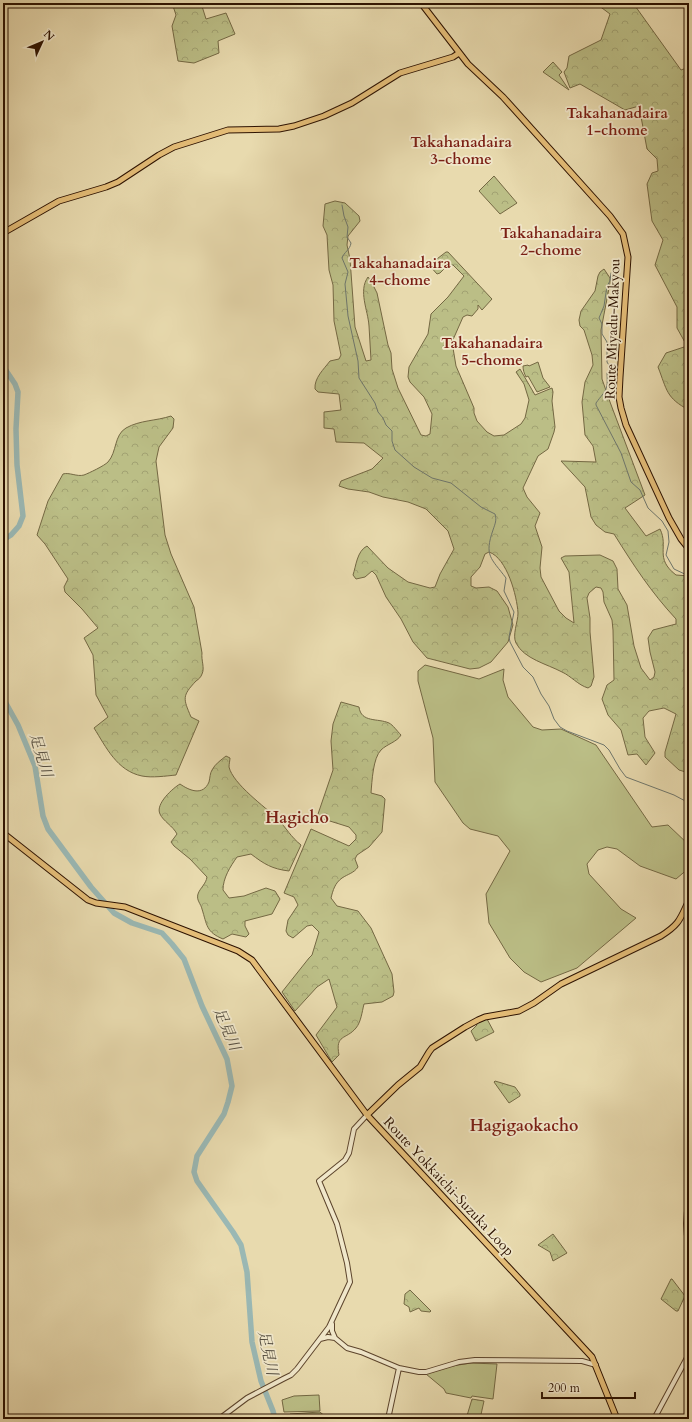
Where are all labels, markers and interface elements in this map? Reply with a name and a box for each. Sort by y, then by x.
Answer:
north arrow [22,22,62,62]
text: N [40,27,58,44]
district label: Takahanadaira 1-chome [566,103,668,140]
district label: Takahanadaira 3-chome [410,132,512,169]
district label: Takahanadaira 2-chome [500,223,602,260]
district label: Takahanadaira 4-chome [349,253,451,290]
street label: Route Miyadu-Makyou [601,258,624,400]
district label: Takahanadaira 5-chome [441,333,543,370]
water label: 足見川 [25,731,58,781]
district label: Hagicho [265,807,329,829]
water label: 足見川 [209,1004,246,1055]
street label: Route Yokkaichi-Suzuka Loop [379,1113,518,1260]
district label: Hagigaokacho [470,1115,578,1137]
water label: 足見川 [254,1329,283,1379]
scale bar [542,1374,635,1400]
text: 200 m [548,1380,581,1396]

